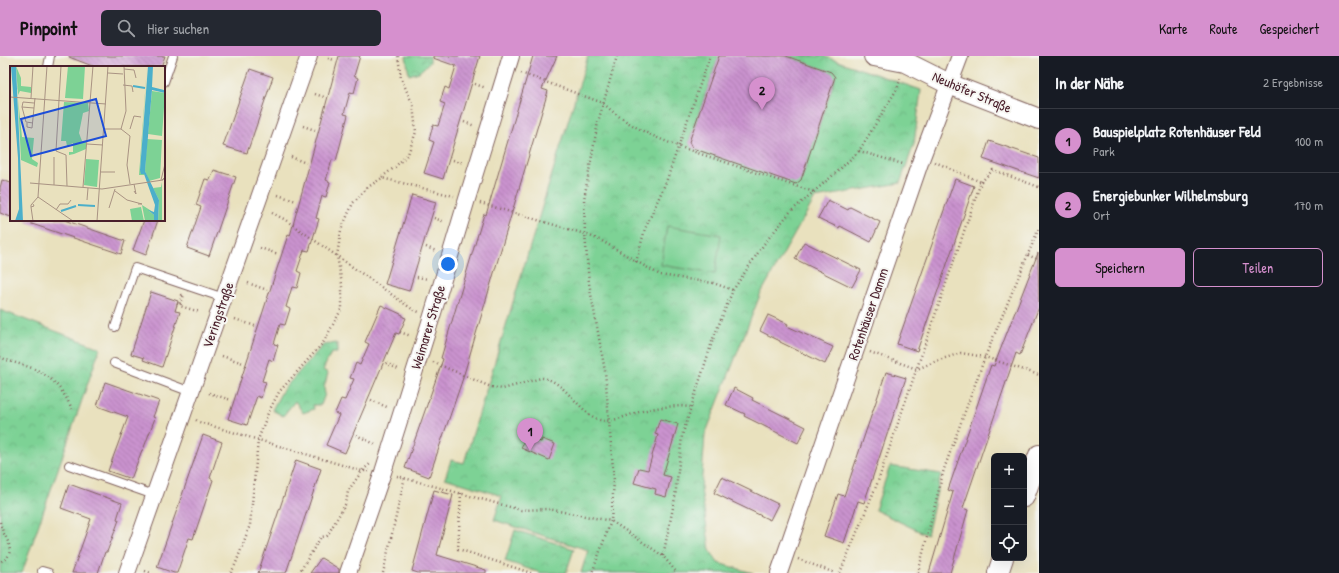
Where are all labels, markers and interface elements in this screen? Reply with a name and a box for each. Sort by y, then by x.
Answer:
search box [101,10,381,46]
text: Pinpoint [20,15,77,41]
icon: search [115,17,137,39]
text: Hier suchen [147,18,209,39]
text: Karte [1159,19,1188,38]
text: Route [1210,19,1238,38]
text: Gespeichert [1260,19,1319,38]
inset map [10,66,165,221]
street label: Neuhöfer Straße [929,66,1015,118]
text: In der Nähe [1055,71,1124,94]
text: 2 Ergebnisse [1263,73,1323,91]
pin: 2 [749,77,775,110]
text: Bauspielplatz Rotenhäuser Feld [1093,121,1261,142]
text: 1 [1066,132,1070,150]
text: 100 m [1295,132,1323,150]
text: Park [1093,142,1115,160]
text: Energiebunker Wilhelmsburg [1093,185,1248,206]
text: 2 [1065,196,1071,214]
text: 170 m [1294,196,1323,214]
text: Ort [1093,206,1110,224]
button: Speichern [1055,248,1185,287]
button: Teilen [1193,248,1323,287]
your location [438,254,458,274]
street label: Rotenhäuser Damm [843,265,892,363]
street label: Veringstraße [197,279,239,351]
street label: Weimarer Straße [406,282,450,372]
pin: 1 [517,418,543,451]
map controls [991,453,1027,561]
button: + [991,453,1027,489]
button: − [991,489,1027,525]
button: locate [991,525,1027,561]

